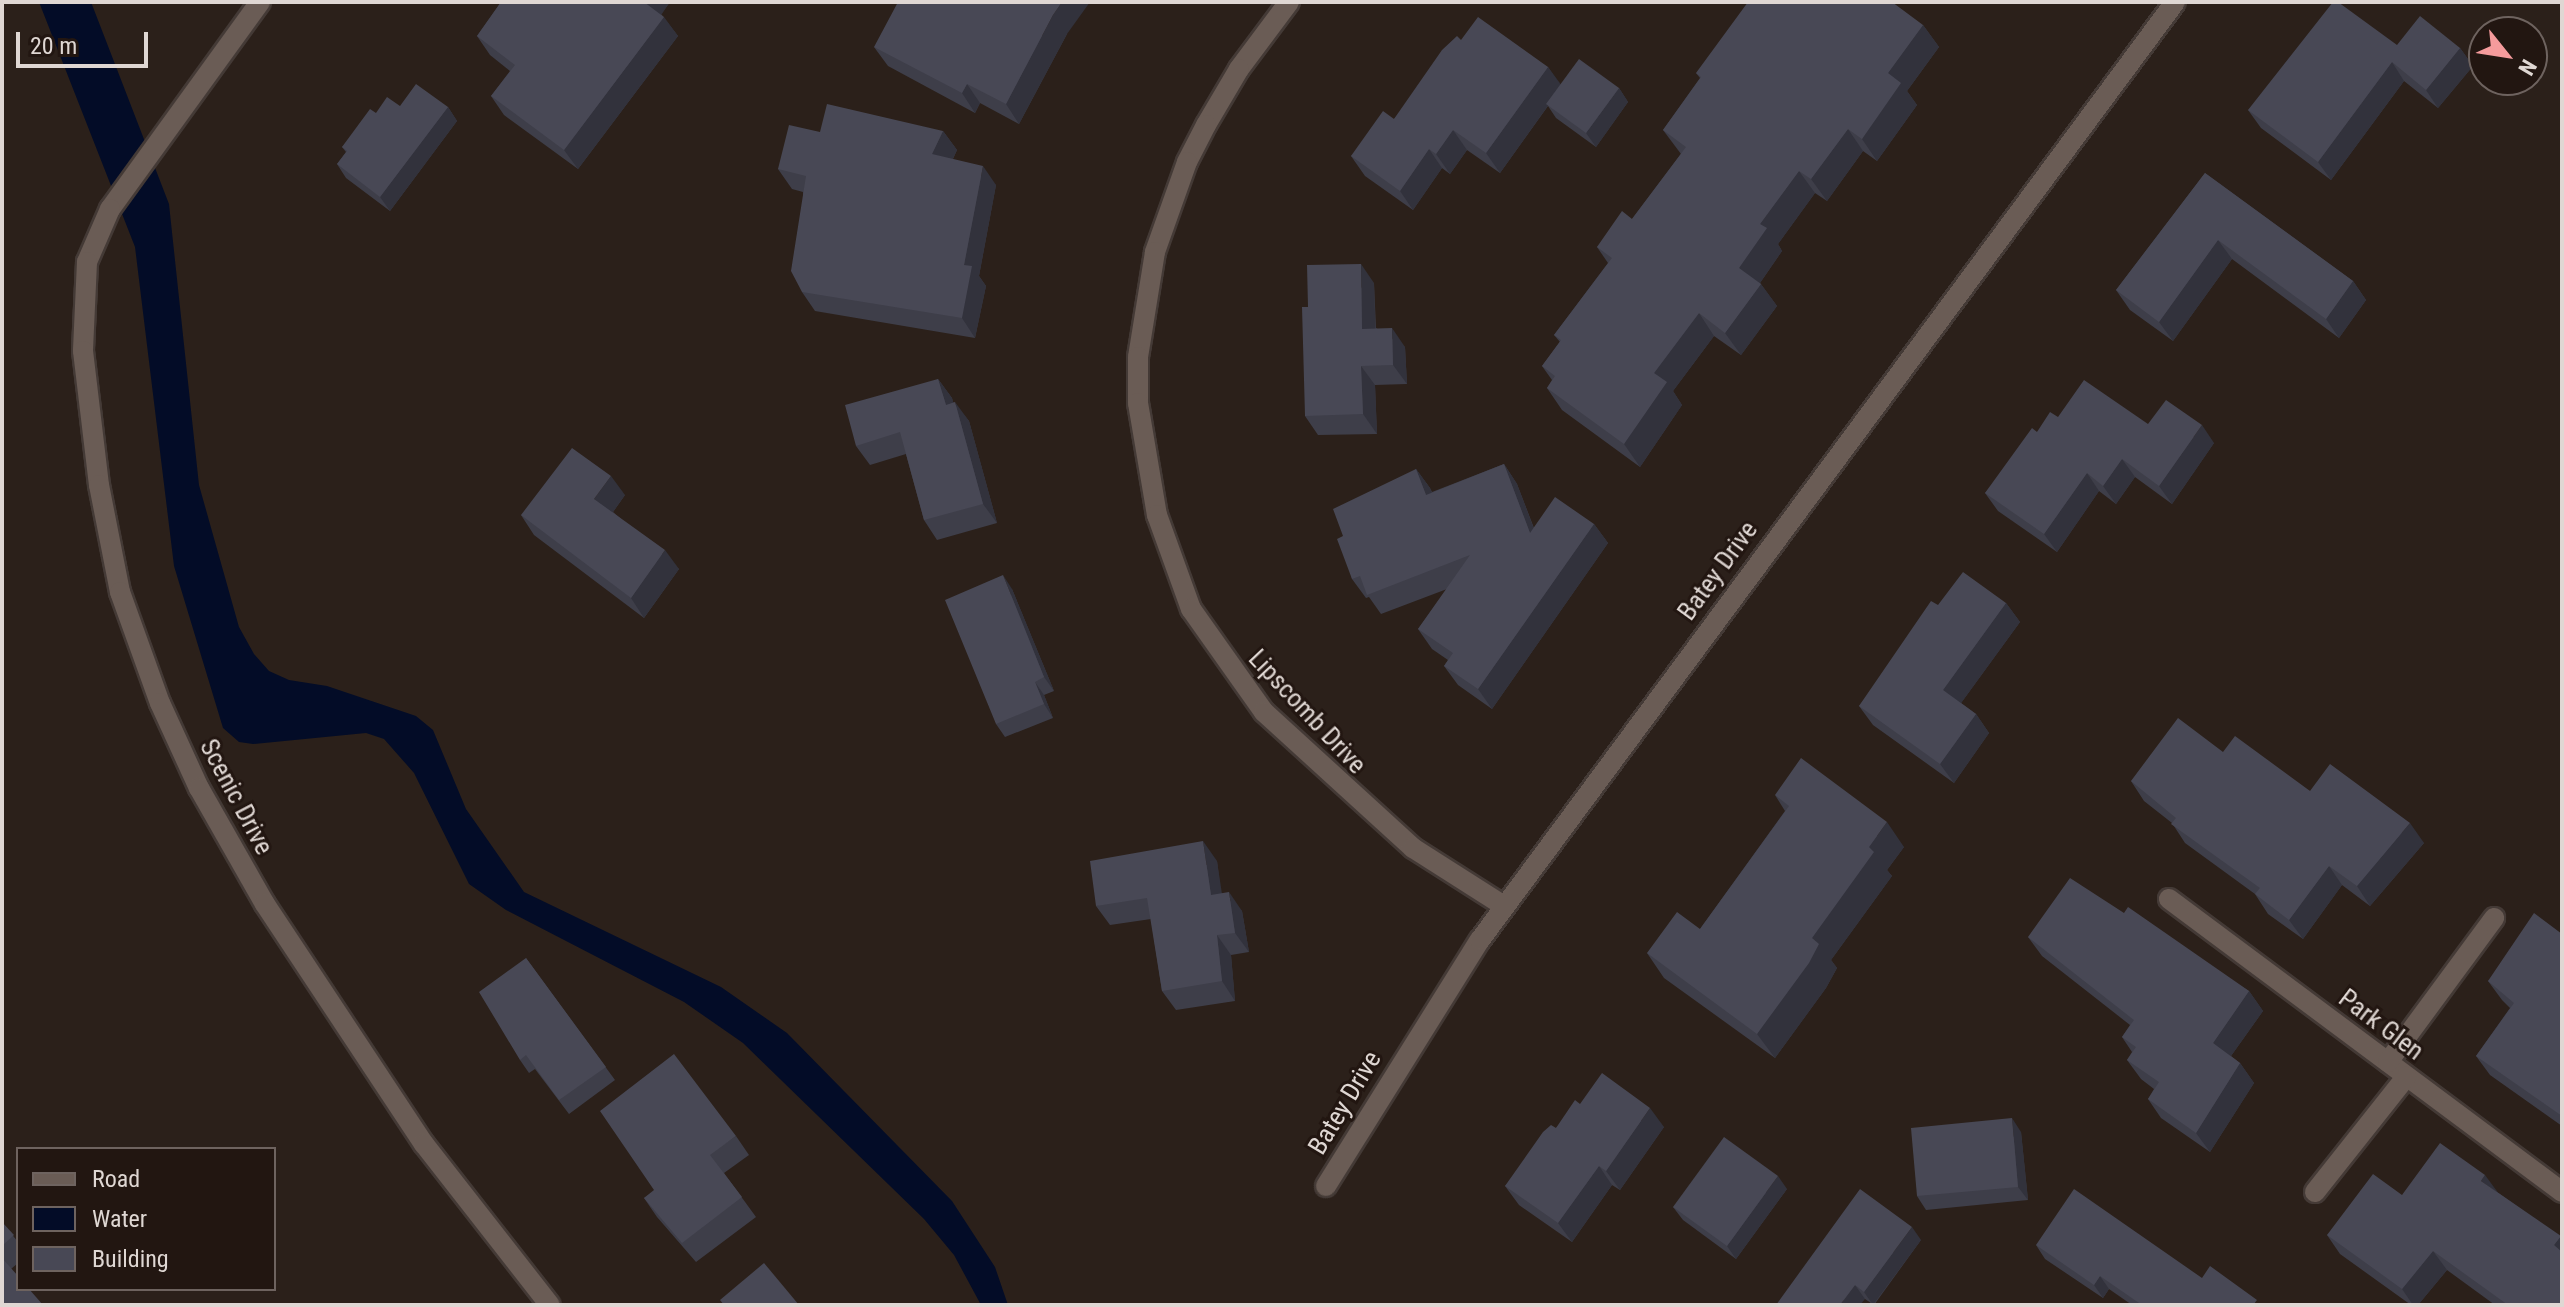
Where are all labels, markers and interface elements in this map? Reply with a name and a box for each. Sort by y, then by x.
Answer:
scale bar [20,16,152,66]
north arrow [2468,16,2548,96]
text: 20 m [30,32,77,60]
text: N [2513,55,2542,79]
street label: Batey Drive [1672,515,1764,627]
street label: Lipscomb Drive [1242,643,1372,781]
street label: Scenic Drive [193,734,279,860]
street label: Park Glen [2332,983,2430,1067]
street label: Batey Drive [1302,1046,1388,1160]
legend [16,1147,276,1291]
text: Road [92,1165,140,1193]
text: Water [92,1205,147,1233]
text: Building [92,1245,169,1273]

